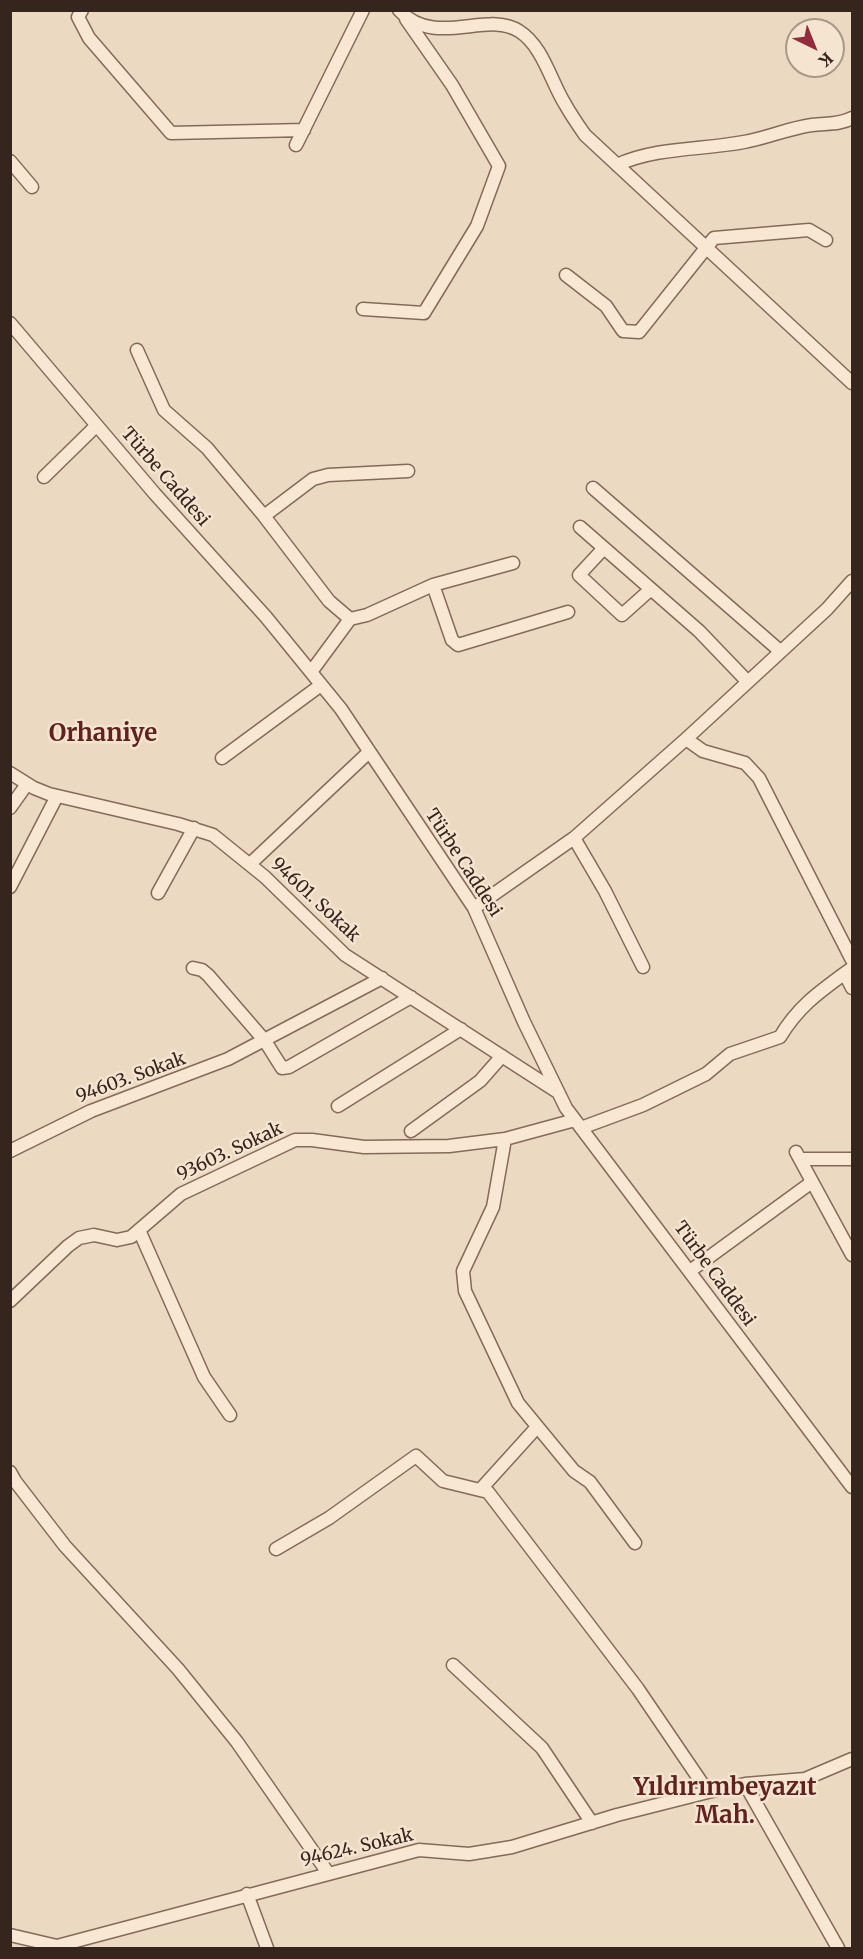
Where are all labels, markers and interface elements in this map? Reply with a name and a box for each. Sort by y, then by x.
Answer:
north arrow [785,18,845,78]
text: K [815,48,837,71]
street label: Türbe Caddesi [116,423,214,531]
district label: Orhaniye [49,720,157,748]
street label: Türbe Caddesi [420,805,506,921]
street label: 94601. Sokak [266,853,364,947]
street label: 94603. Sokak [73,1048,189,1108]
street label: 93603. Sokak [174,1118,286,1186]
street label: Türbe Caddesi [669,1217,759,1331]
district label: Yıldırımbeyazıt Mah. [633,1774,817,1830]
street label: 94624. Sokak [299,1825,415,1871]

